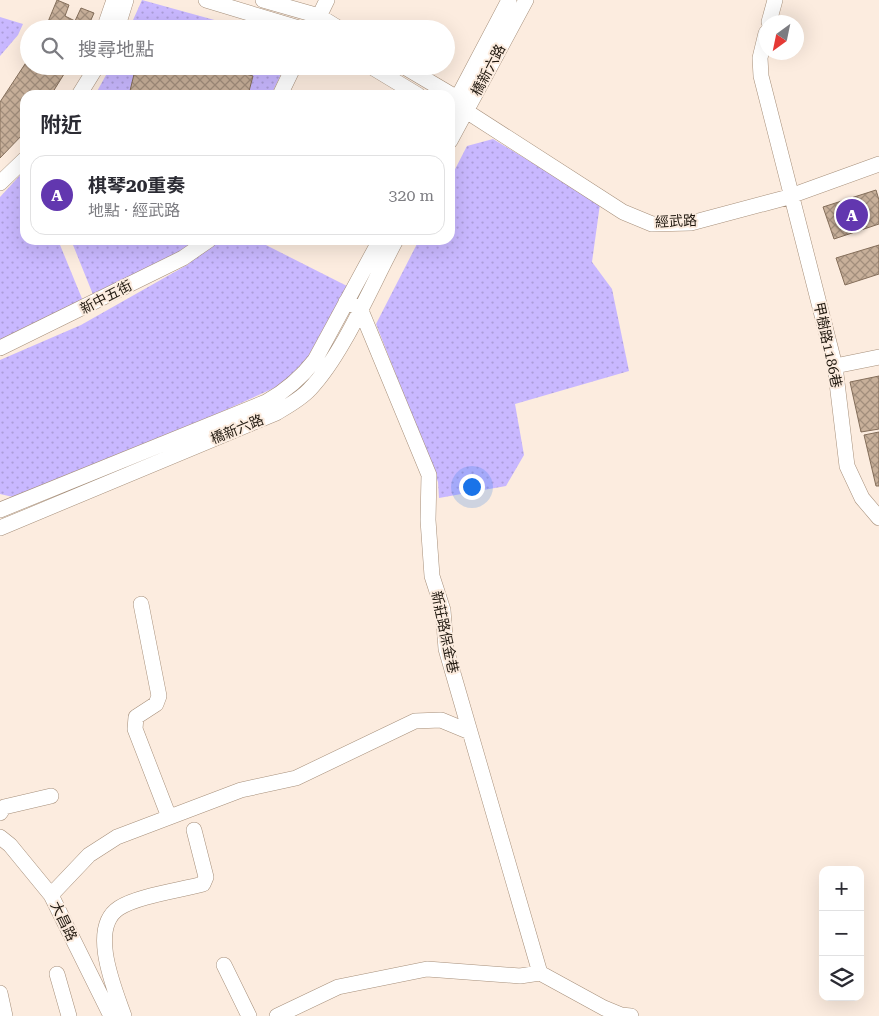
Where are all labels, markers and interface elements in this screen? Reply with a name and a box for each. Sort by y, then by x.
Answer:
north arrow [759,15,804,60]
search box [20,20,455,75]
icon: search [38,34,66,62]
text: 搜尋地點 [78,38,154,61]
street label: 橋新六路 [468,42,508,98]
text: 附近 [40,113,82,137]
text: 棋琴20重奏 [88,174,185,197]
text: A [51,186,63,205]
text: 320 m [388,186,434,205]
pin: A [836,196,868,234]
text: 地點 · 經武路 [88,201,180,220]
street label: 經武路 [655,212,697,230]
street label: 新中五街 [77,277,135,317]
street label: 甲樹路1186巷 [811,301,845,389]
street label: 橋新六路 [208,411,266,447]
your location [459,474,485,500]
street label: 新莊路保金巷 [428,589,462,675]
map controls [819,866,864,1001]
button: + [819,866,864,911]
street label: 大昌路 [48,899,80,943]
button: − [819,911,864,956]
button: layers [819,956,864,1001]

